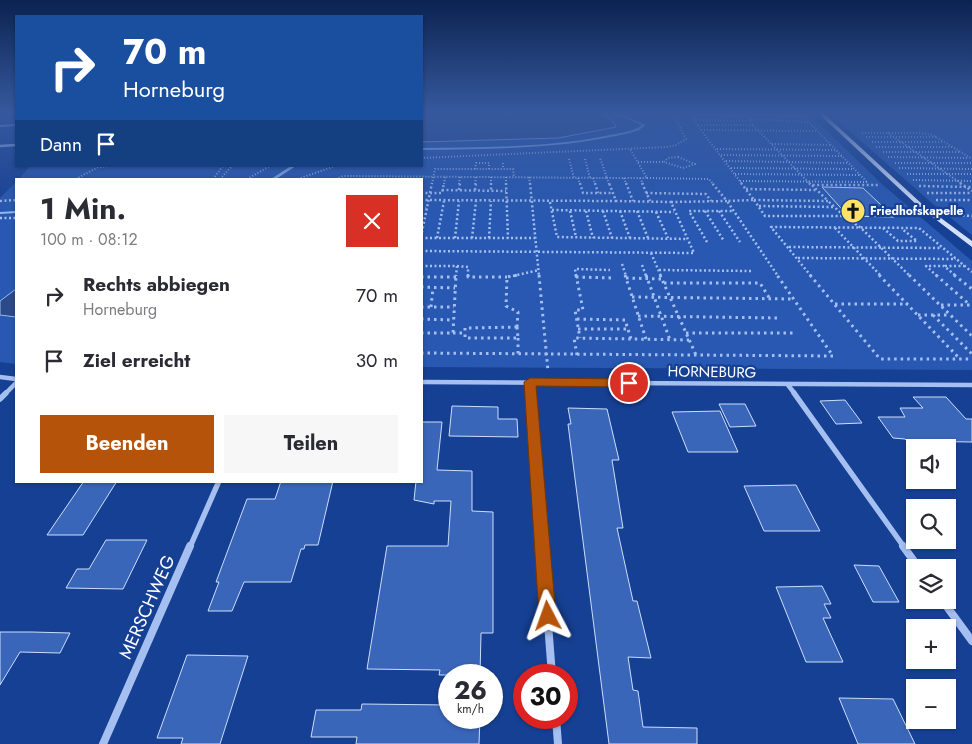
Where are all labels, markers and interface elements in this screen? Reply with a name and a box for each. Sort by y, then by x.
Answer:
text: 70 m [123,27,206,77]
icon: right [40,35,105,100]
text: Horneburg [123,73,225,105]
icon: arrive [92,130,120,158]
text: Dann [40,131,82,158]
text: 1 Min. [40,187,126,230]
button: close [346,195,398,247]
church icon: Friedhofskapelle [840,198,866,224]
place label: Friedhofskapelle [870,202,964,220]
text: 100 m · 08:12 [40,228,138,251]
text: Rechts abbiegen [83,271,230,298]
icon: right [40,282,68,310]
text: 70 m [356,282,398,309]
text: Horneburg [83,298,157,321]
icon: arrive [40,347,68,375]
text: Ziel erreicht [83,347,190,374]
text: 30 m [356,347,398,374]
street label: HORNEBURG [667,360,757,384]
pin [608,362,650,404]
icon: arrive [615,369,643,397]
button: Beenden [40,415,214,473]
button: Teilen [224,415,398,473]
map controls [906,439,956,729]
button: sound [906,439,956,489]
button: search [906,499,956,549]
street label: MERSCHWEG [112,551,182,663]
button: layers [906,559,956,609]
position arrow [521,589,573,641]
button: + [906,619,956,669]
speed limit sign: 30 [513,664,578,729]
text: 26 [454,672,487,708]
button: − [906,679,956,729]
text: km/h [457,700,484,718]

